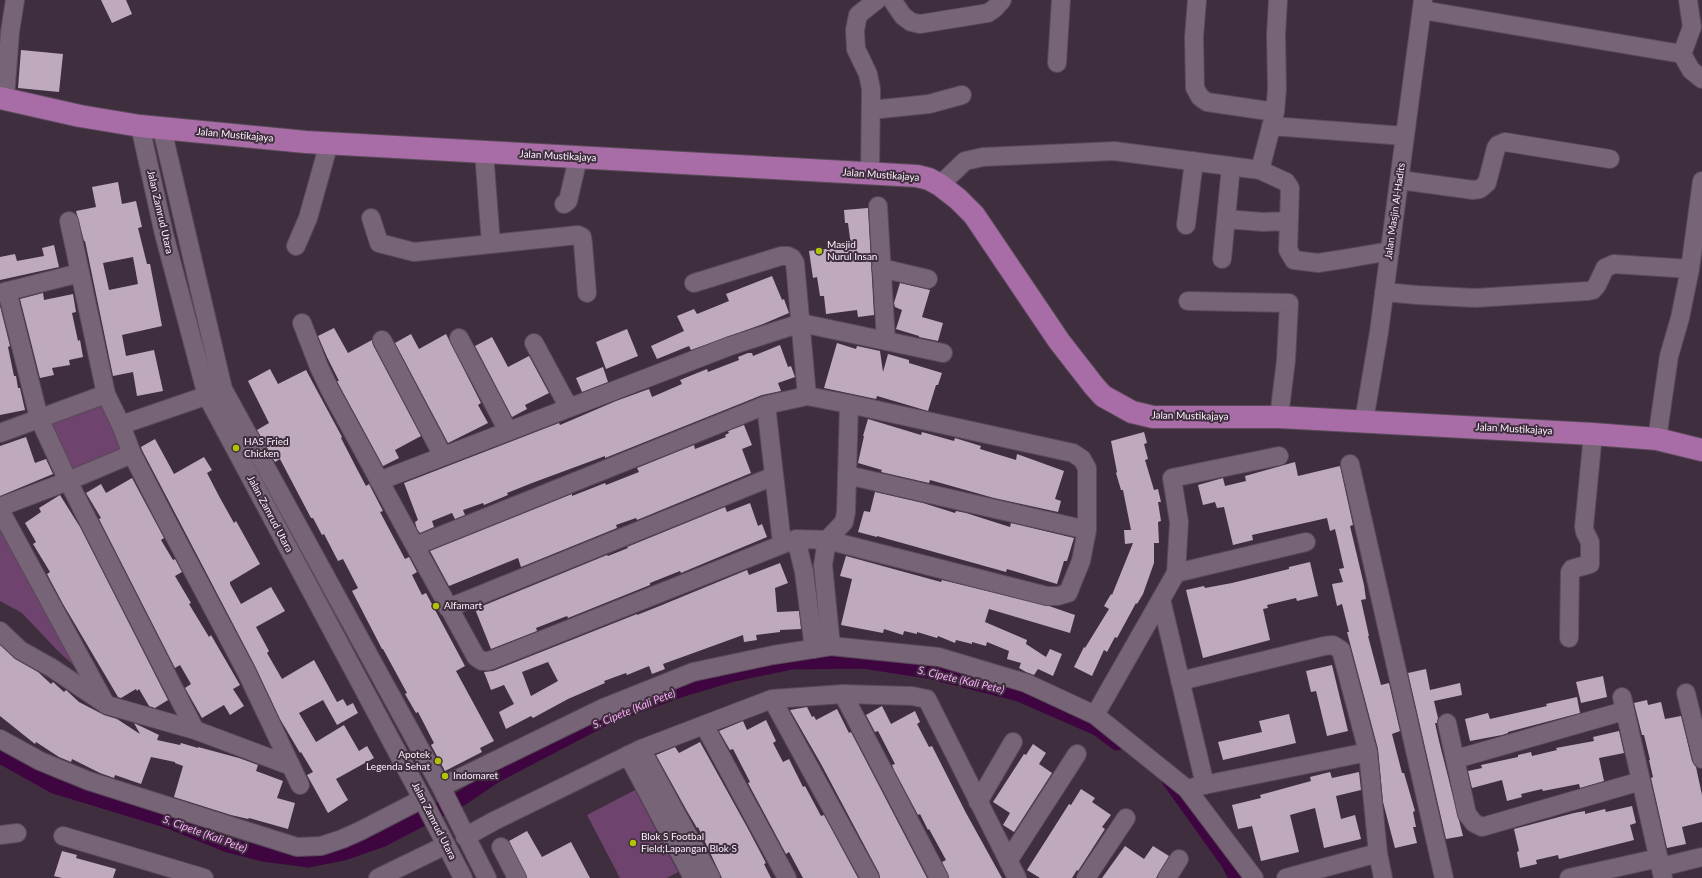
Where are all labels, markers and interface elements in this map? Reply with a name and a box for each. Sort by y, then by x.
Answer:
street label: Jalan Mustikajaya [196,126,274,144]
street label: Jalan Mustikajaya [519,148,597,164]
street label: Jalan Masjin Al-Hadits [1382,162,1408,260]
street label: Jalan Mustikajaya [842,166,920,184]
street label: Jalan Zamrud Utara [145,169,175,255]
place label: Masjid Nurul Insan [827,239,877,262]
marker: Masjid Nurul Insan [814,246,824,256]
street label: Jalan Mustikajaya [1151,409,1229,423]
street label: Jalan Mustikajaya [1475,421,1553,437]
place label: HAS Fried Chicken [244,436,289,460]
marker: HAS Fried Chicken [231,443,241,453]
street label: Jalan Zamrud Utara [245,474,295,554]
place label: Alfamart [444,600,482,612]
marker: Alfamart [431,601,441,611]
water label: S. Cipete (Kali Pete) [917,664,1005,696]
water label: S. Cipete (Kali Pete) [591,686,677,732]
place label: Apotek Legenda Sehat [366,749,430,772]
marker: Apotek Legenda Sehat [433,756,443,766]
place label: Indomaret [453,770,498,782]
marker: Indomaret [440,771,450,781]
street label: Jalan Zamrud Utara [409,780,459,862]
water label: S. Cipete (Kali Pete) [161,813,249,855]
place label: Blok S Footbal Field;Lapangan Blok S [641,831,737,854]
marker: Blok S Footbal Field;Lapangan Blok S [628,838,638,848]

